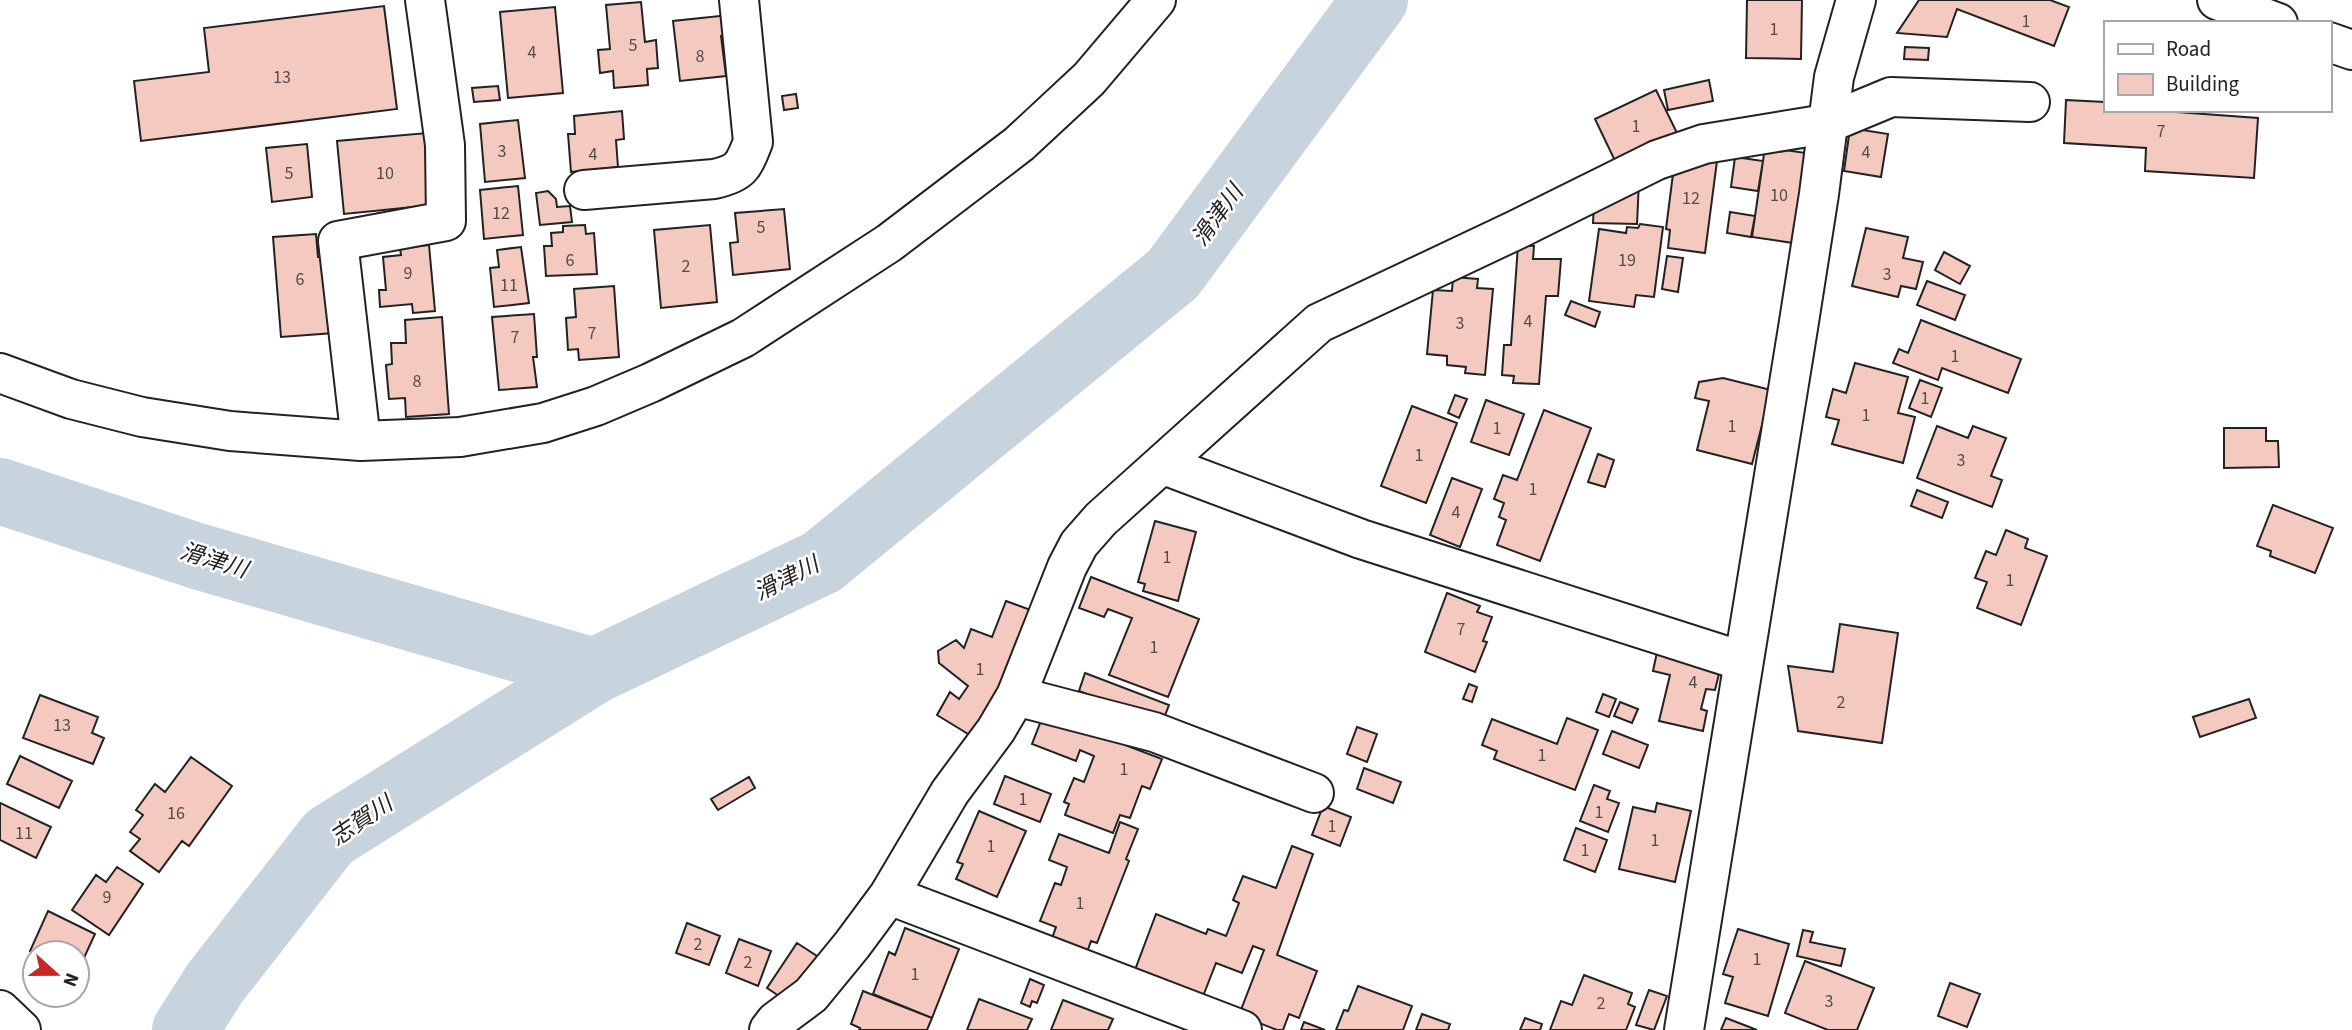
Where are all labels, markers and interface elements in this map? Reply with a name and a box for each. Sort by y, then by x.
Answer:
house number: 1 [2022,9,2030,34]
house number: 1 [1770,17,1778,42]
legend [2104,21,2331,112]
house number: 5 [629,33,638,58]
text: Road [2166,34,2211,64]
house number: 4 [528,40,537,65]
house number: 8 [696,44,705,69]
house number: 13 [273,65,291,90]
text: Building [2166,69,2240,99]
house number: 1 [1632,114,1640,139]
house number: 7 [2157,119,2166,144]
house number: 3 [498,139,507,164]
house number: 4 [1862,140,1871,165]
house number: 4 [589,142,598,167]
house number: 5 [285,161,294,186]
house number: 10 [376,161,394,186]
water label: 滑津川 [1184,175,1253,253]
house number: 10 [1770,183,1788,208]
house number: 12 [1682,186,1700,211]
house number: 12 [492,201,510,226]
house number: 5 [757,215,766,240]
house number: 6 [566,248,575,273]
house number: 19 [1618,248,1636,273]
house number: 2 [682,254,691,279]
house number: 9 [404,261,413,286]
house number: 3 [1883,262,1892,287]
house number: 6 [296,267,305,292]
house number: 11 [500,273,518,298]
house number: 4 [1524,309,1533,334]
house number: 3 [1456,311,1465,336]
house number: 7 [588,321,597,346]
house number: 7 [511,325,520,350]
house number: 1 [1951,344,1959,369]
house number: 8 [413,369,422,394]
house number: 1 [1921,386,1929,411]
house number: 1 [1862,403,1870,428]
house number: 1 [1728,414,1736,439]
house number: 1 [1493,416,1501,441]
house number: 1 [1415,443,1423,468]
house number: 3 [1957,448,1966,473]
house number: 1 [1529,477,1537,502]
house number: 4 [1452,500,1461,525]
water label: 滑津川 [176,535,255,587]
house number: 1 [1163,545,1171,570]
water label: 滑津川 [748,547,827,609]
house number: 1 [2006,568,2014,593]
house number: 7 [1457,617,1466,642]
house number: 1 [1150,635,1158,660]
house number: 1 [976,657,984,682]
house number: 4 [1689,670,1698,695]
house number: 2 [1837,690,1846,715]
house number: 13 [53,713,71,738]
house number: 1 [1538,743,1546,768]
house number: 1 [1120,757,1128,782]
water label: 志賀川 [323,786,402,853]
house number: 1 [1019,787,1027,812]
house number: 1 [1595,800,1603,825]
house number: 16 [167,801,185,826]
house number: 1 [1328,814,1336,839]
house number: 11 [15,821,33,846]
house number: 1 [1651,828,1659,853]
house number: 1 [987,834,995,859]
house number: 1 [1581,838,1589,863]
house number: 9 [103,885,112,910]
house number: 1 [1076,891,1084,916]
house number: 2 [694,932,703,957]
north arrow [21,939,91,1009]
house number: 1 [1753,947,1761,972]
house number: 2 [744,950,753,975]
house number: 1 [911,962,919,987]
text: N [56,969,85,990]
house number: 3 [1825,989,1834,1014]
house number: 2 [1597,991,1606,1016]

